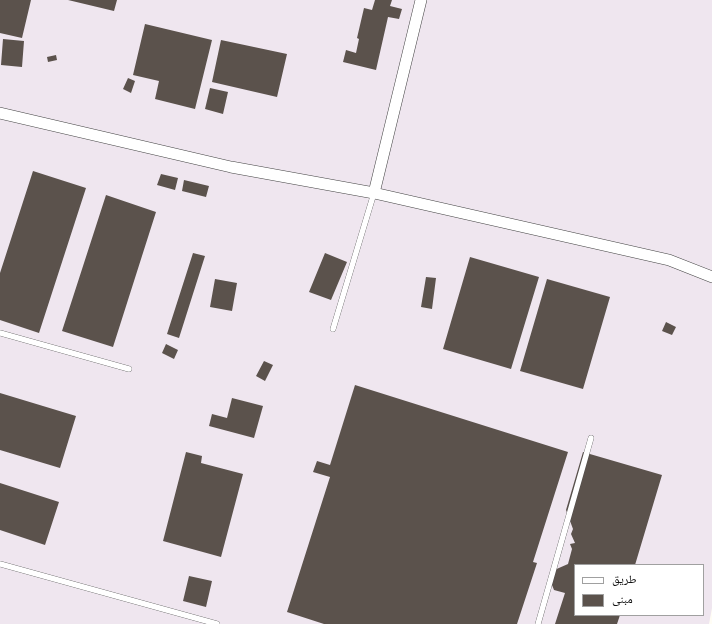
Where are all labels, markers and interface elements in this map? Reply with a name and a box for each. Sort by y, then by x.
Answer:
legend [574,564,704,616]
text: طريق [612,570,637,589]
text: مبنى [612,590,633,609]

